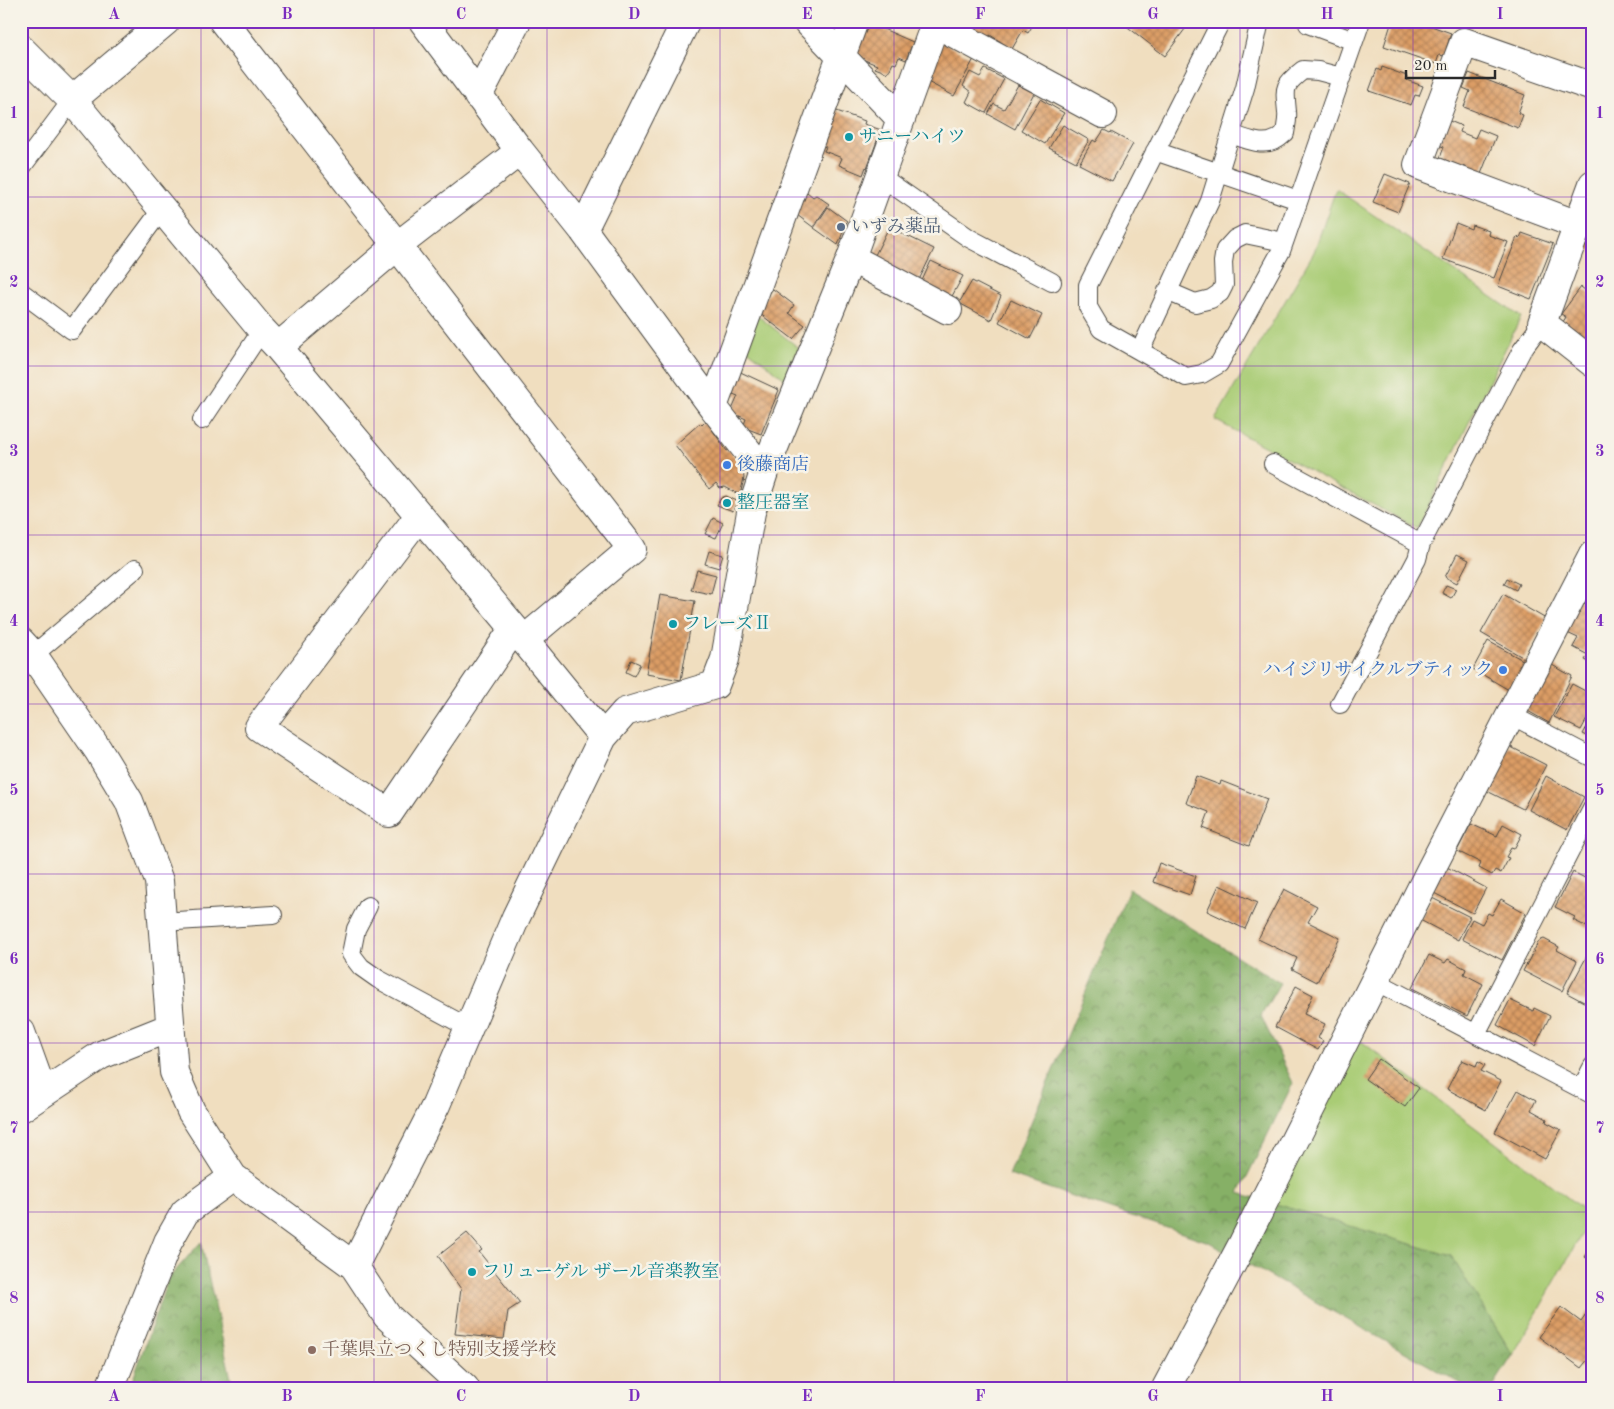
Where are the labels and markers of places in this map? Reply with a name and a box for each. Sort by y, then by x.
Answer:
place label: サニーハイツ [859,128,965,146]
marker: サニーハイツ [843,131,855,143]
place label: いずみ薬品 [851,216,941,236]
marker: いずみ薬品 [835,221,847,233]
place label: 後藤商店 [737,454,809,474]
marker: 後藤商店 [721,459,733,471]
place label: 整圧器室 [737,492,809,512]
marker: 整圧器室 [721,497,733,509]
place label: フレーズⅡ [683,614,771,633]
marker: フレーズⅡ [667,618,679,630]
place label: ハイジリサイクルブティック [1263,660,1493,679]
marker: ハイジリサイクルブティック [1497,664,1509,676]
place label: フリューゲル ザール音楽教室 [482,1261,719,1281]
marker: フリューゲル ザール音楽教室 [466,1266,478,1278]
place label: 千葉県立つくし特別支援学校 [322,1339,556,1359]
marker: 千葉県立つくし特別支援学校 [306,1344,318,1356]

